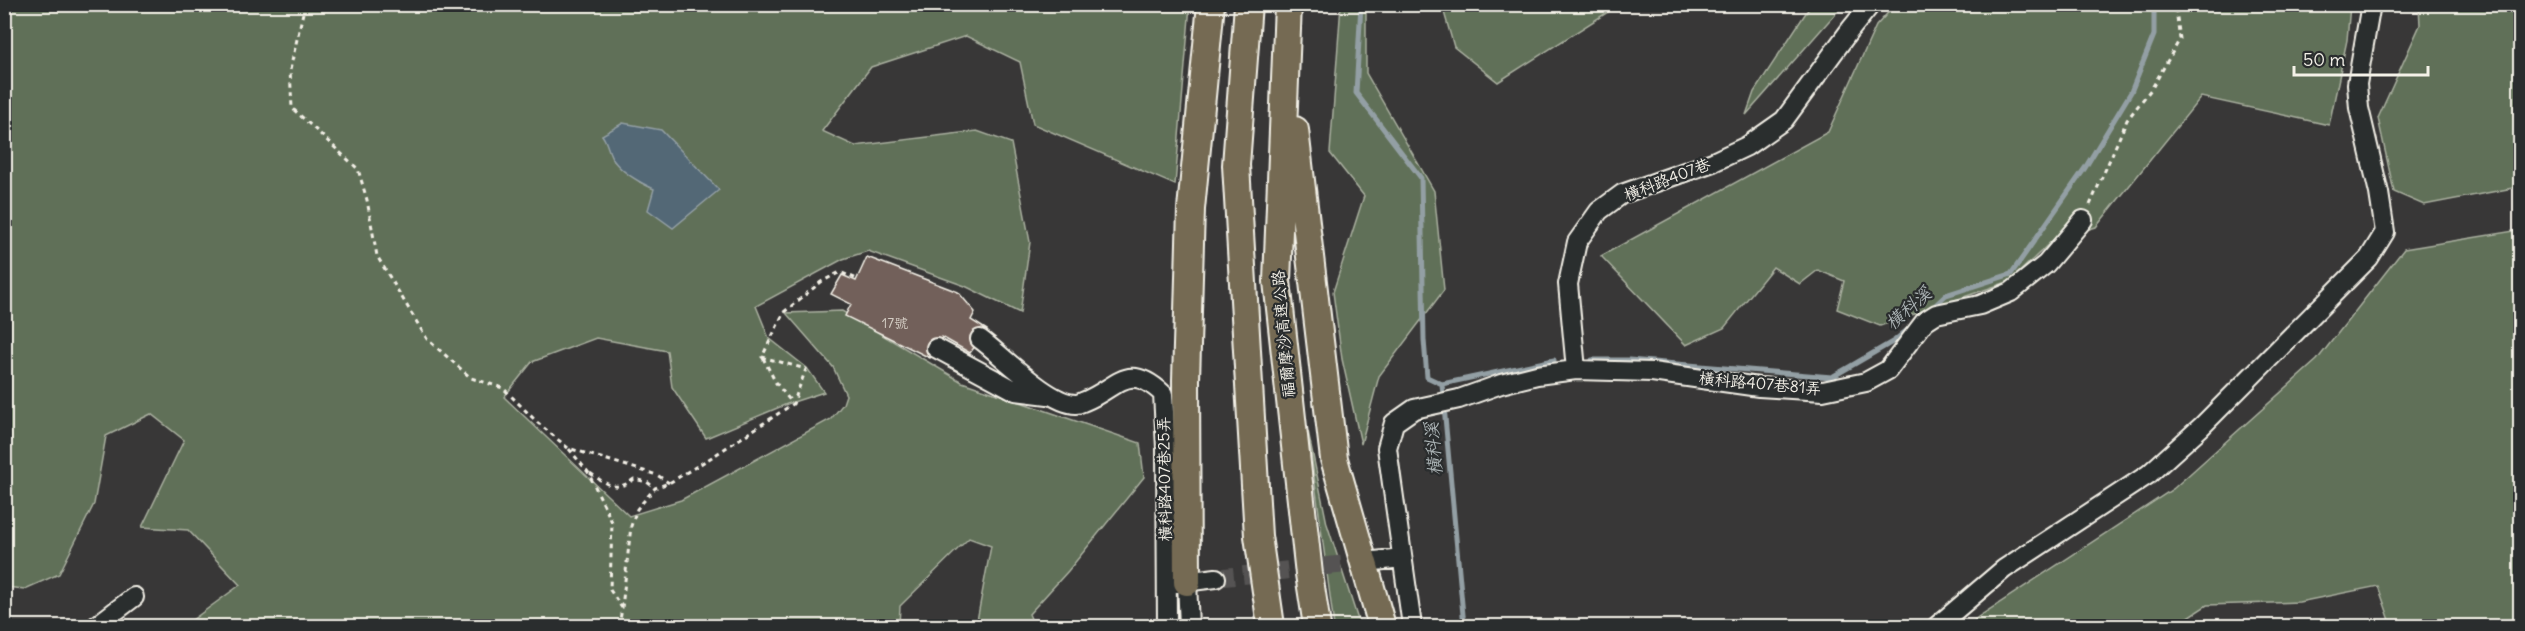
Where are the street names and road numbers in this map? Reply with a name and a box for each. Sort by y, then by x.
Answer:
street label: 橫科路407巷 [1621,153,1713,205]
street label: 福爾摩沙高速公路 [1267,269,1299,399]
street label: 橫科路407巷81弄 [1698,368,1822,398]
street label: 橫科路407巷25弄 [1153,416,1175,542]

